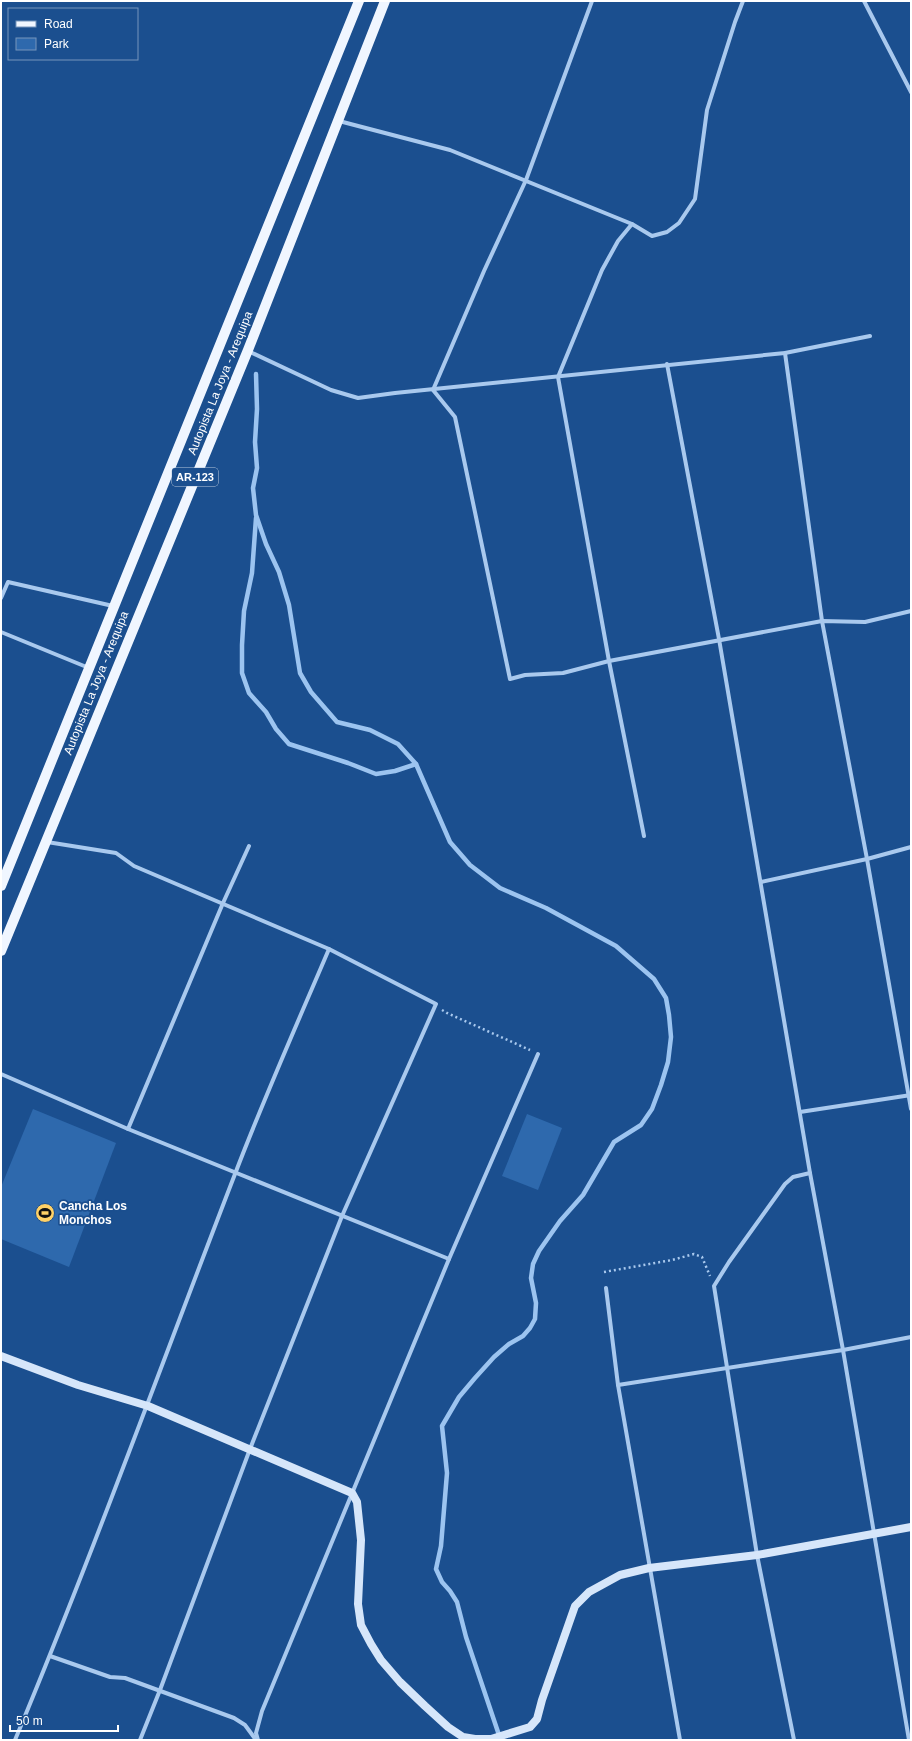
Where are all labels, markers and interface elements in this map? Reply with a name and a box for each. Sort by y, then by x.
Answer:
legend [8,8,138,60]
text: Road [44,17,73,31]
text: Park [44,37,70,51]
street label: Autopista La Joya - Arequipa [185,309,255,457]
road number: AR-123 [172,468,218,486]
street label: Autopista La Joya - Arequipa [61,609,131,757]
place label: Cancha Los Monchos [59,1199,127,1227]
sports icon: Cancha Los Monchos [34,1202,56,1224]
scale bar [10,1707,118,1733]
text: 50 m [16,1714,43,1728]

